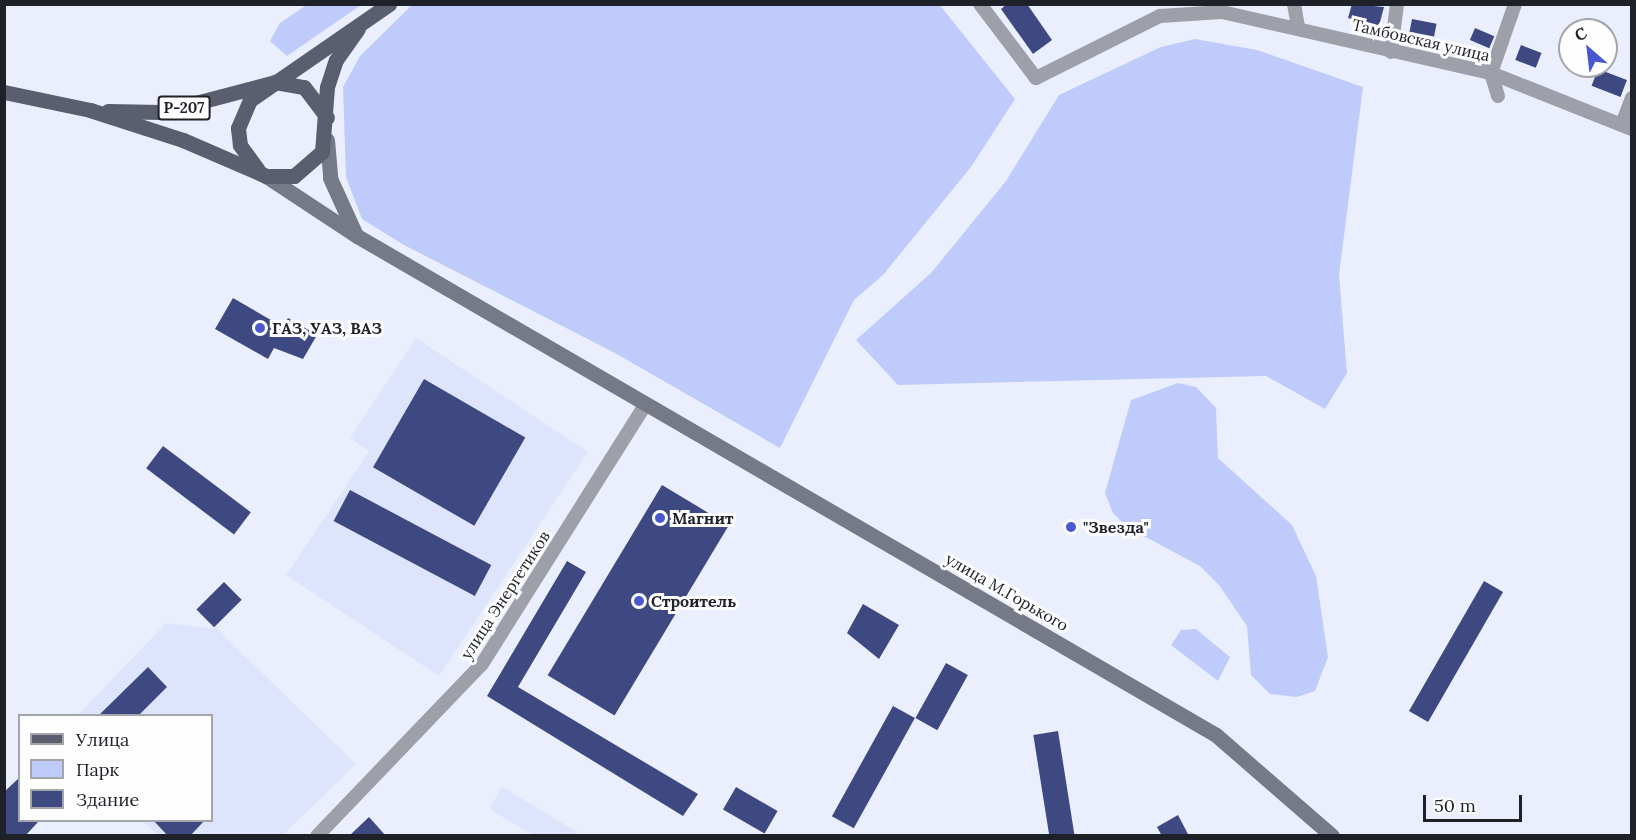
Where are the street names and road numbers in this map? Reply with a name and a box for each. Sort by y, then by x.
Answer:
street label: Тамбовская улица [1350,15,1492,65]
road number: Р-207 [157,96,211,120]
street label: улица Энергетиков [456,527,554,663]
street label: улица М.Горького [942,549,1072,635]

